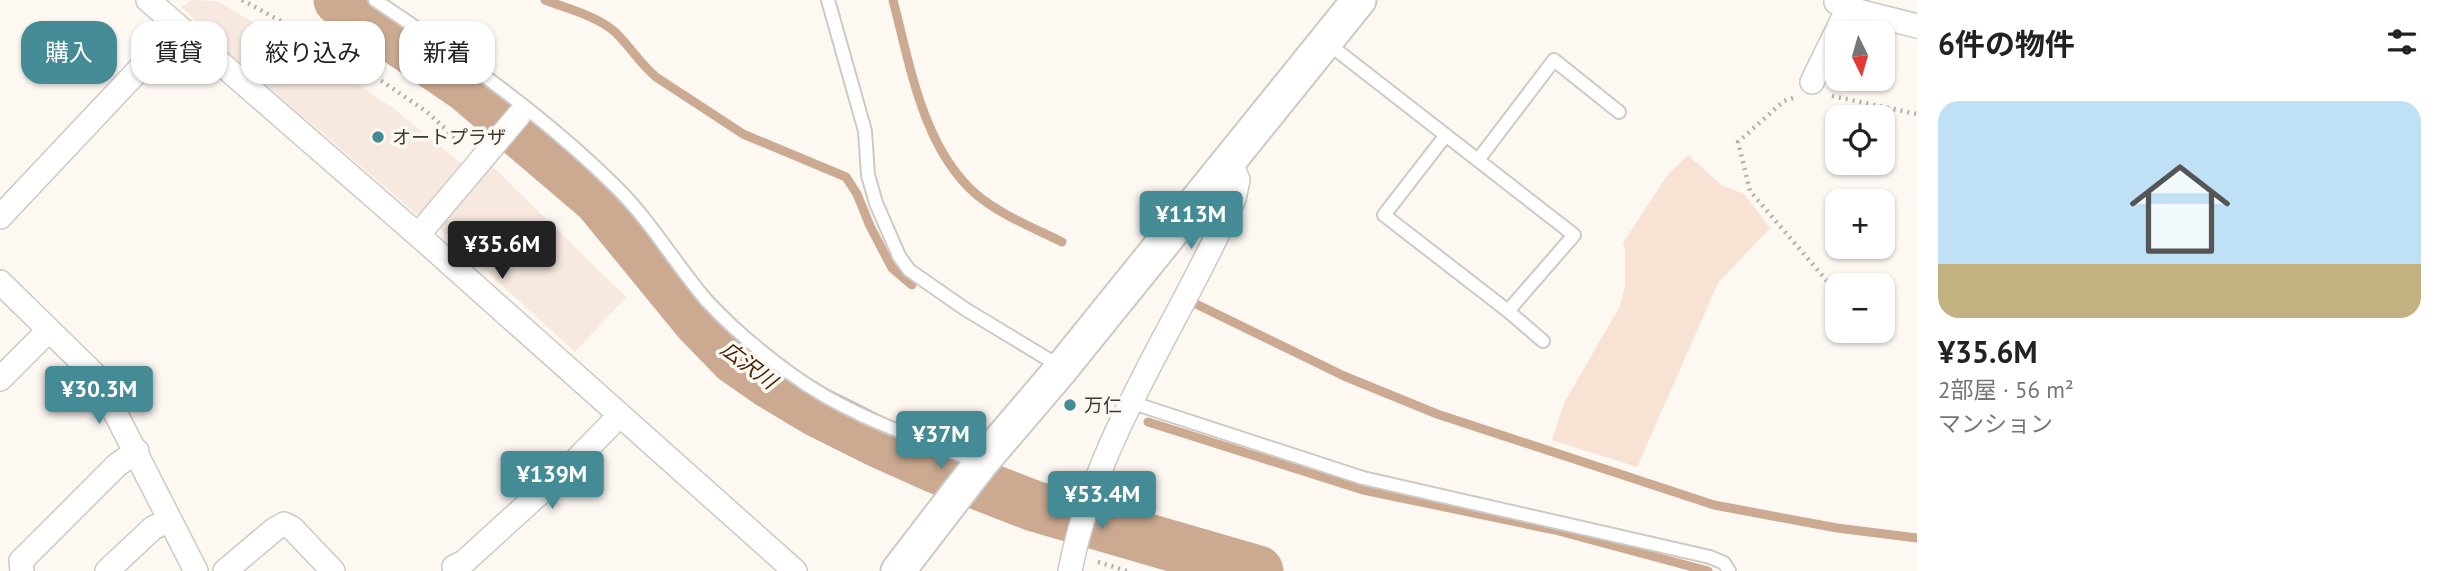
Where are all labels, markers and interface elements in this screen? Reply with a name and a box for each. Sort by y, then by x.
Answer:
chip: 購入 [21,21,117,84]
chip: 賃貸 [131,21,227,84]
chip: 絞り込み [241,21,385,84]
chip: 新着 [399,21,495,84]
north arrow [1825,21,1895,91]
map controls [1825,21,1895,343]
icon: filters [2383,23,2421,61]
text: 6件の物件 [1938,24,2075,63]
button: locate [1825,105,1895,175]
place label: オートプラザ [392,125,506,149]
marker: オートプラザ [370,129,386,145]
icon: home [2117,146,2243,272]
button: + [1825,189,1895,259]
pin: ¥113M [1142,191,1240,251]
text: ¥113M [1156,199,1226,228]
pin: ¥35.6M [445,222,559,281]
text: ¥35.6M [464,229,540,258]
button: − [1825,273,1895,343]
text: ¥35.6M [1938,332,2037,371]
water label: 広沢川 [716,335,784,396]
pin: ¥30.3M [42,366,156,426]
text: ¥30.3M [61,374,137,403]
text: 2部屋 · 56 m² [1938,375,2074,404]
place label: 万仁 [1084,393,1122,417]
marker: 万仁 [1062,397,1078,413]
text: マンション [1938,409,2053,438]
pin: ¥37M [900,412,982,471]
text: ¥37M [912,419,970,448]
pin: ¥139M [503,452,601,511]
text: ¥139M [517,459,587,488]
pin: ¥53.4M [1045,472,1159,531]
text: ¥53.4M [1064,479,1140,508]

